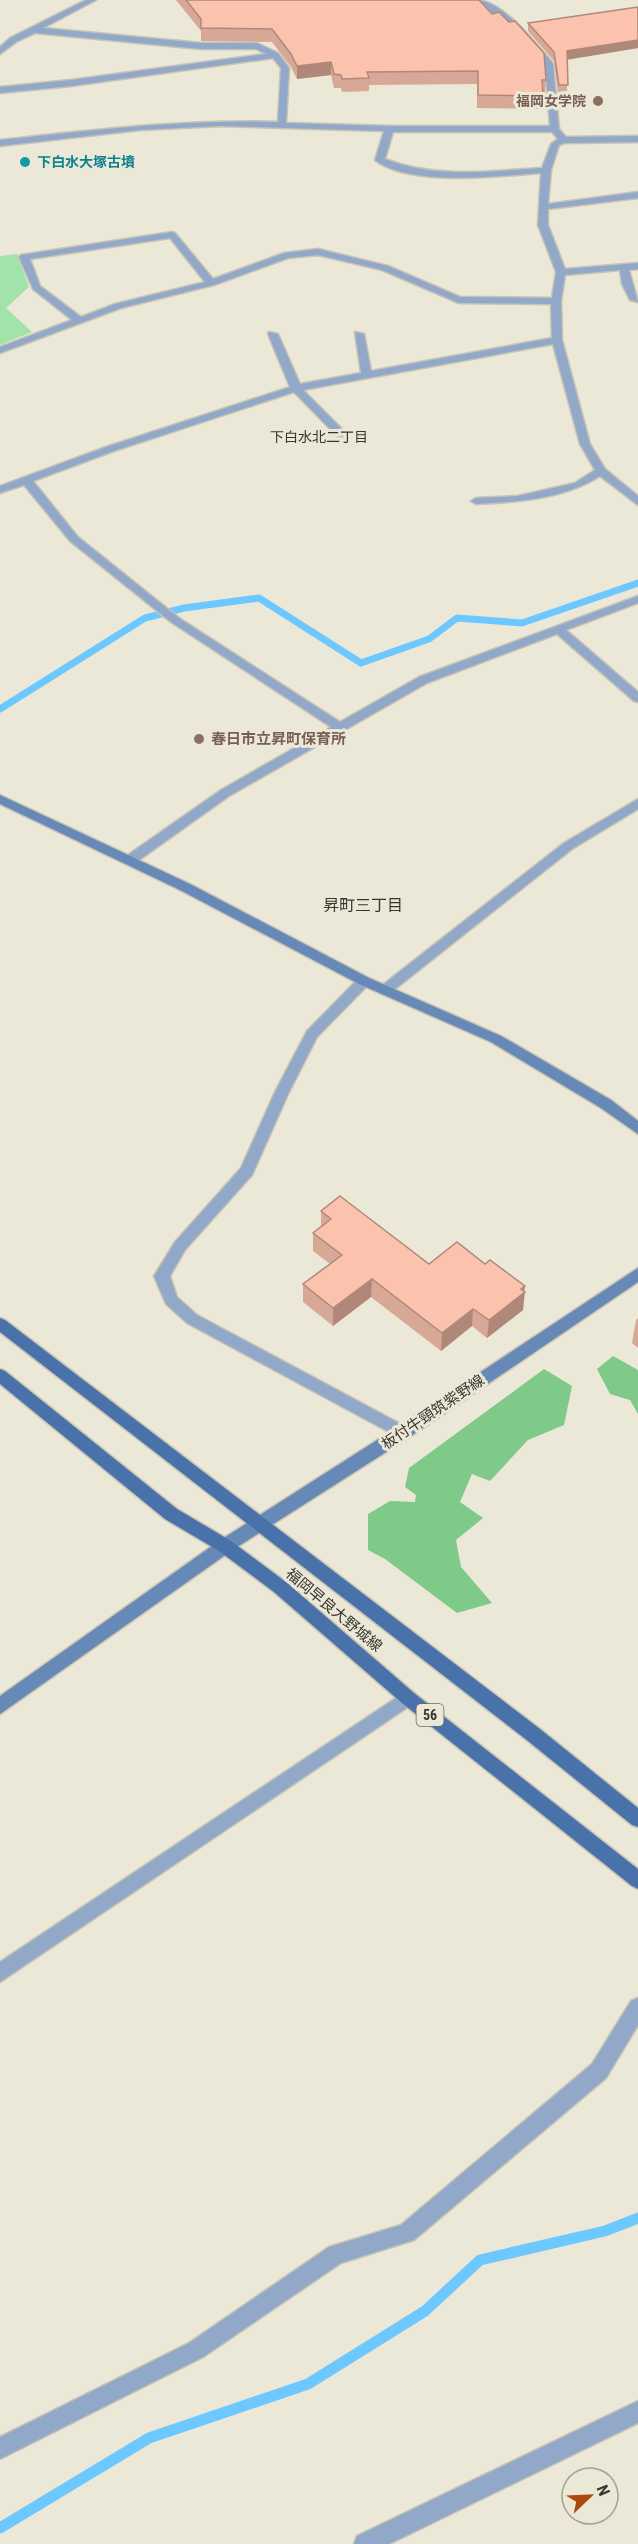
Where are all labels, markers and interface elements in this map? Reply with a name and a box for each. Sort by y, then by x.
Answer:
place label: 福岡女学院 [516,93,586,109]
marker: 福岡女学院 [591,94,605,108]
place label: 下白水大塚古墳 [37,154,135,170]
marker: 下白水大塚古墳 [18,155,32,169]
district label: 下白水北二丁目 [270,429,368,445]
place label: 春日市立昇町保育所 [211,730,346,748]
marker: 春日市立昇町保育所 [192,732,206,746]
district label: 昇町三丁目 [323,896,403,915]
street label: 板付牛頸筑紫野線 [378,1371,488,1453]
street label: 福岡早良大野城線 [282,1565,386,1655]
road number: 56 [416,1704,444,1726]
north arrow [560,2466,620,2526]
text: N [593,2482,614,2499]

